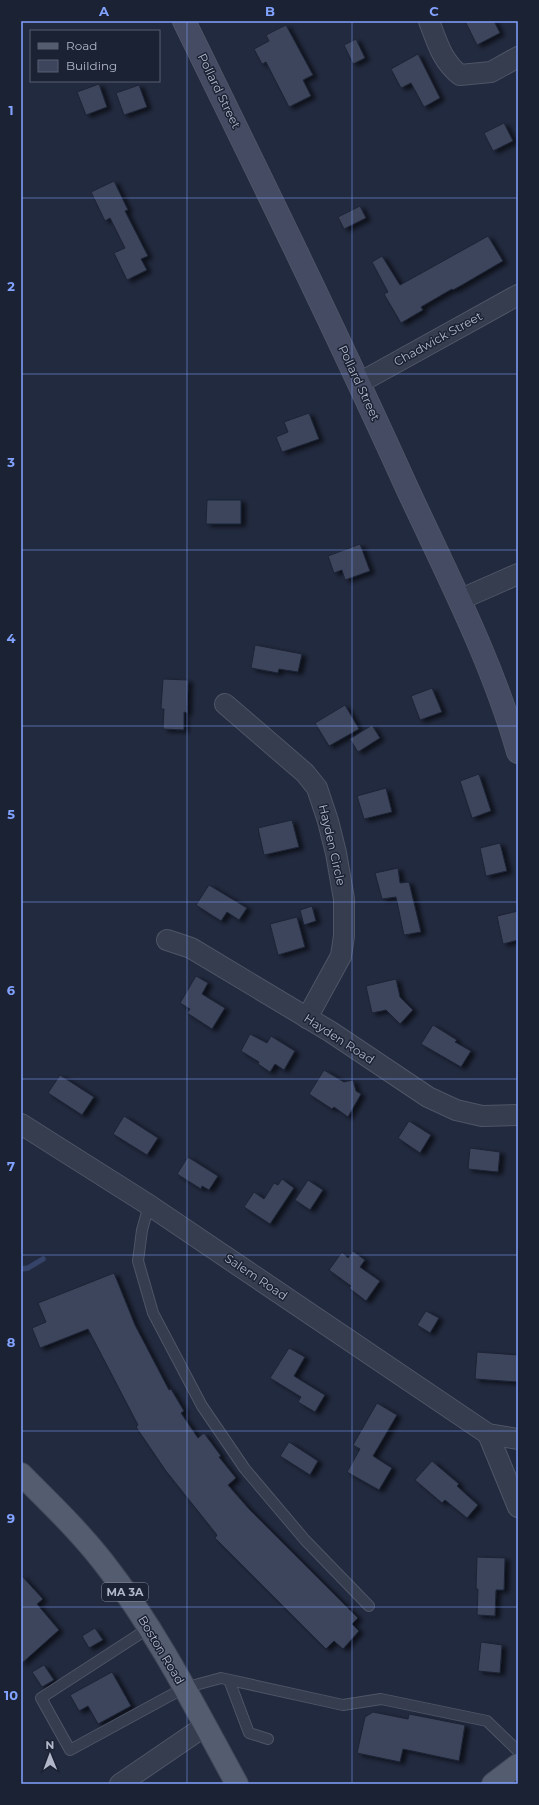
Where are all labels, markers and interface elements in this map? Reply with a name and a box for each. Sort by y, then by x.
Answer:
text: A [98,3,110,19]
text: B [265,3,275,19]
text: C [429,3,439,19]
legend [30,30,160,82]
text: Road [66,38,97,53]
street label: Pollard Street [195,51,244,131]
text: Building [66,58,117,73]
text: 1 [8,102,14,118]
text: 2 [7,278,15,294]
street label: Chadwick Street [391,308,485,369]
street label: Pollard Street [335,343,384,423]
text: 3 [6,454,15,470]
text: 4 [7,630,16,646]
street label: Hayden Circle [316,803,349,887]
text: 5 [7,806,15,822]
text: 6 [7,982,16,998]
street label: Hayden Road [301,1010,377,1067]
text: 7 [7,1158,15,1174]
street label: Salem Road [222,1250,290,1303]
text: 8 [7,1334,16,1350]
text: 9 [7,1510,15,1526]
road number: MA 3A [102,1583,148,1601]
street label: Boston Road [135,1613,188,1687]
text: 10 [4,1687,18,1703]
north arrow [30,1735,70,1775]
text: N [45,1738,54,1752]

